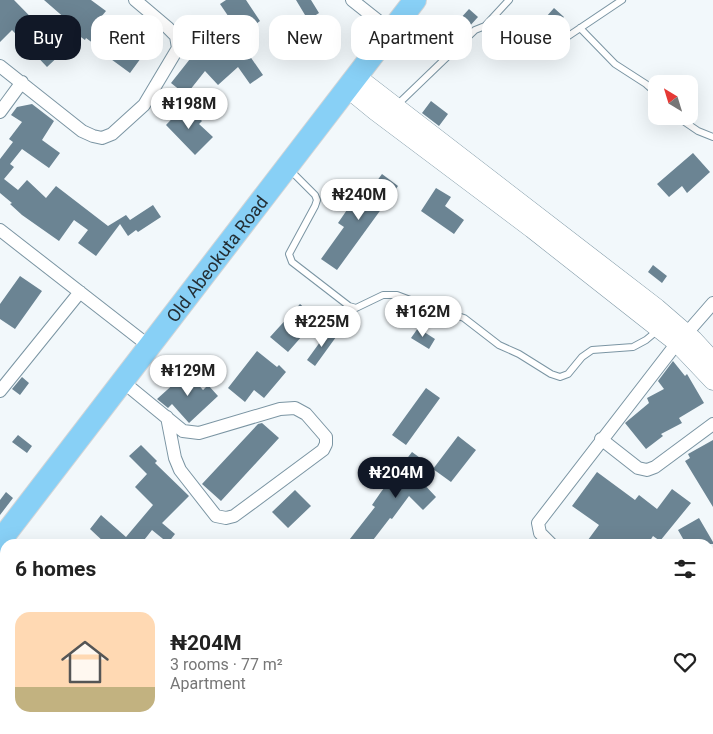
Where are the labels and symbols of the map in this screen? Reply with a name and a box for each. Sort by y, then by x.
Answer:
north arrow [648,75,698,125]
pin: ₦198M [154,88,224,130]
pin: ₦240M [324,178,394,221]
street label: Old Abeokuta Road [162,191,272,326]
pin: ₦162M [388,296,458,338]
pin: ₦225M [287,306,357,348]
pin: ₦129M [153,354,223,397]
pin: ₦204M [361,456,431,499]

